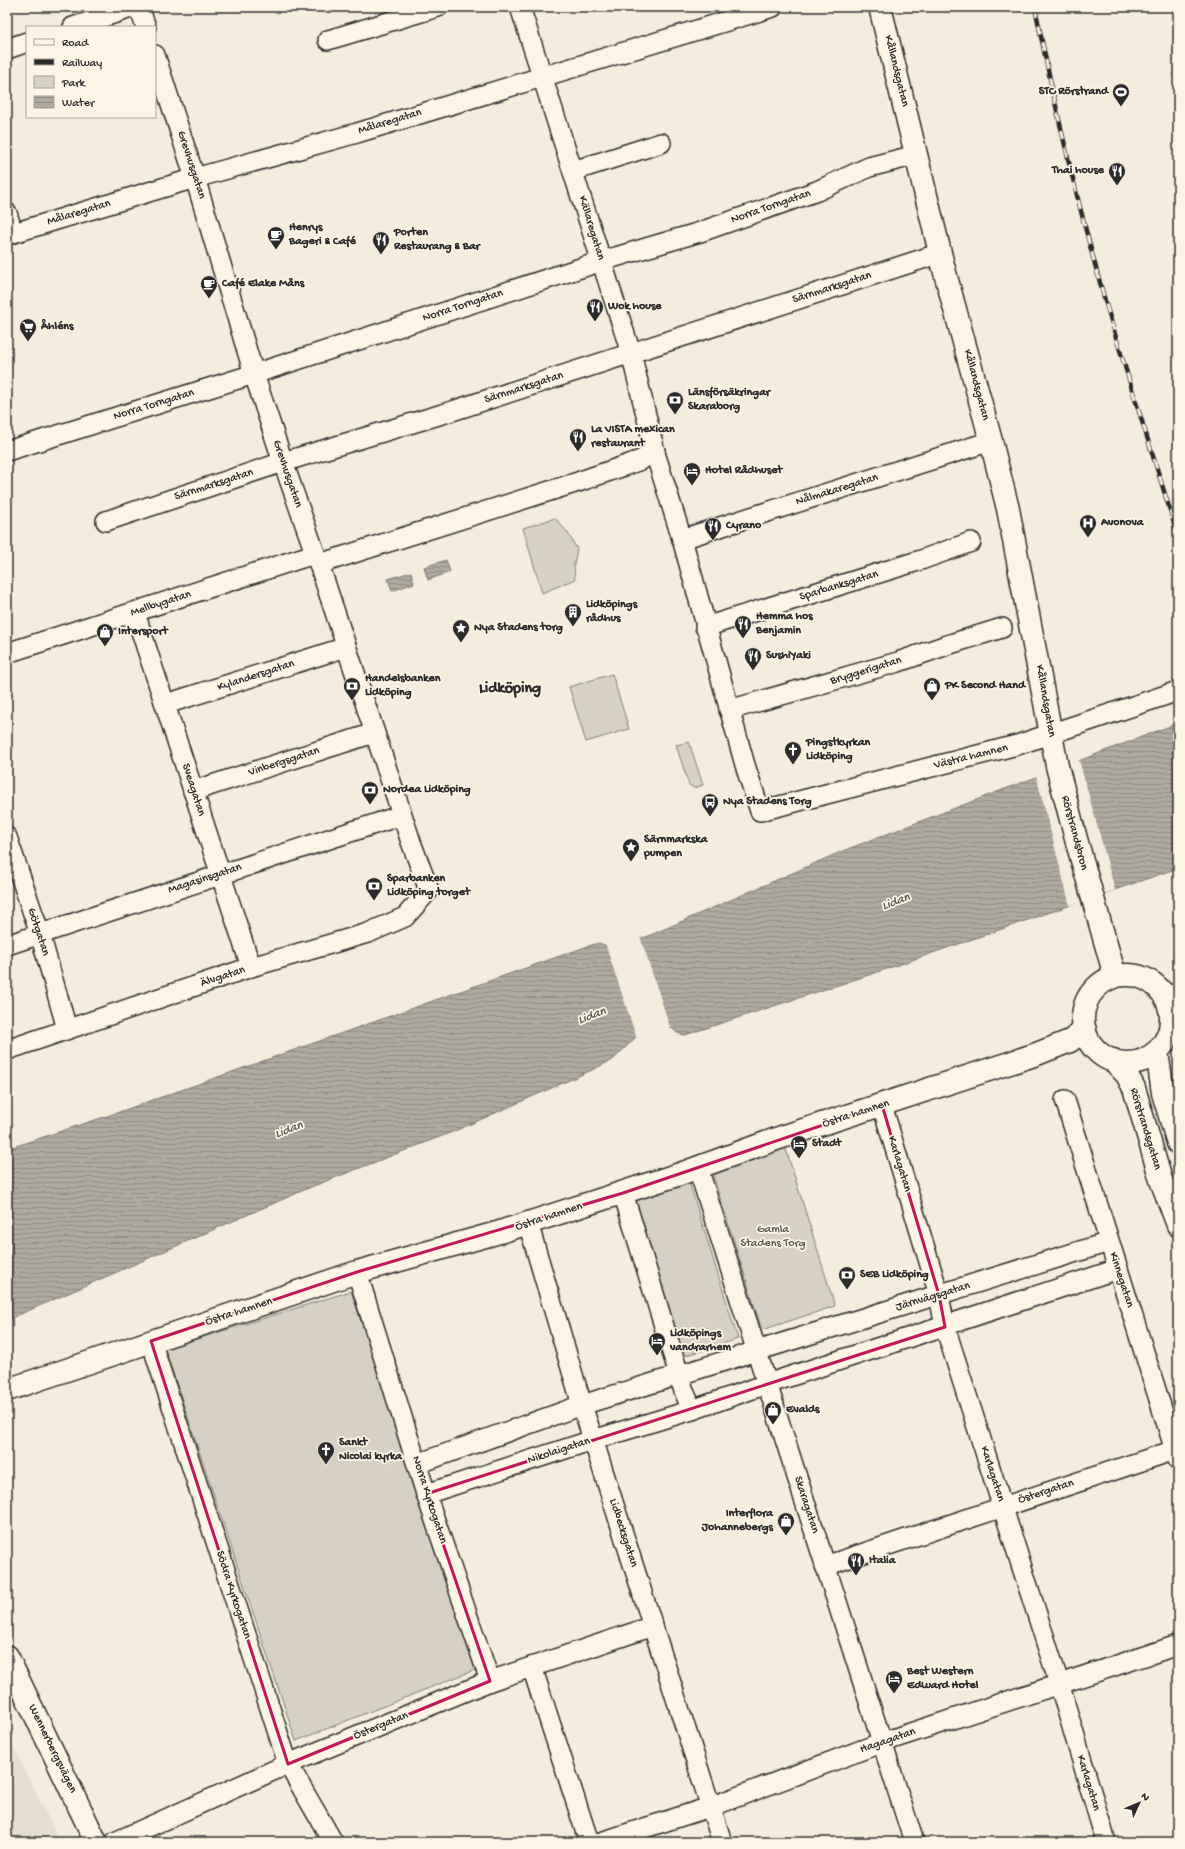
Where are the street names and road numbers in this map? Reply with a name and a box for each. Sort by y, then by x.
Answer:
street label: Kållandsgatan [880,34,912,108]
street label: Målaregatan [357,106,424,138]
street label: Grevhusgatan [173,129,209,201]
street label: Norra Torngatan [729,187,813,227]
street label: Källaregatan [575,194,607,262]
street label: Målaregatan [46,197,113,229]
street label: Särnmarksgatan [791,269,874,307]
street label: Norra Torngatan [421,286,505,326]
street label: Kållandsgatan [960,348,992,422]
street label: Särnmarksgatan [483,369,566,407]
street label: Norra Torngatan [112,386,196,424]
street label: Grevhusgatan [269,438,305,510]
street label: Särnmarksgatan [173,466,256,504]
street label: Nålmakaregatan [794,471,880,509]
street label: Sparbanksgatan [798,567,880,605]
street label: Mellbygatan [129,588,193,620]
street label: Bryggerigatan [828,653,904,689]
street label: Kylandersgatan [216,657,297,695]
street label: Kållandsgatan [1032,664,1058,739]
street label: Västra hamnen [932,741,1010,773]
street label: Vinbergsgatan [246,744,322,780]
street label: Sveagatan [178,762,208,818]
street label: Rörstrandsbron [1057,794,1091,872]
street label: Magasinsgatan [167,860,244,897]
street label: Götgatan [24,906,52,958]
street label: Älvgatan [199,963,247,991]
street label: Rörstrandsgatan [1126,1086,1164,1172]
street label: Östra hamnen [821,1097,892,1131]
street label: Karlagatan [884,1134,914,1194]
street label: Östra hamnen [514,1200,585,1234]
street label: Kinnegatan [1105,1250,1137,1310]
street label: Järnvägsgatan [894,1279,972,1315]
street label: Östra hamnen [204,1295,275,1329]
street label: Nikolaigatan [526,1434,592,1468]
street label: Karlagatan [976,1444,1008,1504]
street label: Norra Kyrkogatan [408,1454,450,1546]
street label: Skaragatan [790,1475,822,1536]
street label: Östergatan [1016,1476,1076,1508]
street label: Lidbecksgatan [605,1497,641,1569]
street label: Södra Kyrkogatan [212,1549,254,1641]
street label: Wennerbergsvägen [24,1702,80,1796]
street label: Östergatan [352,1709,411,1743]
street label: Hagagatan [858,1725,918,1757]
street label: Karlagatan [1073,1753,1103,1813]

